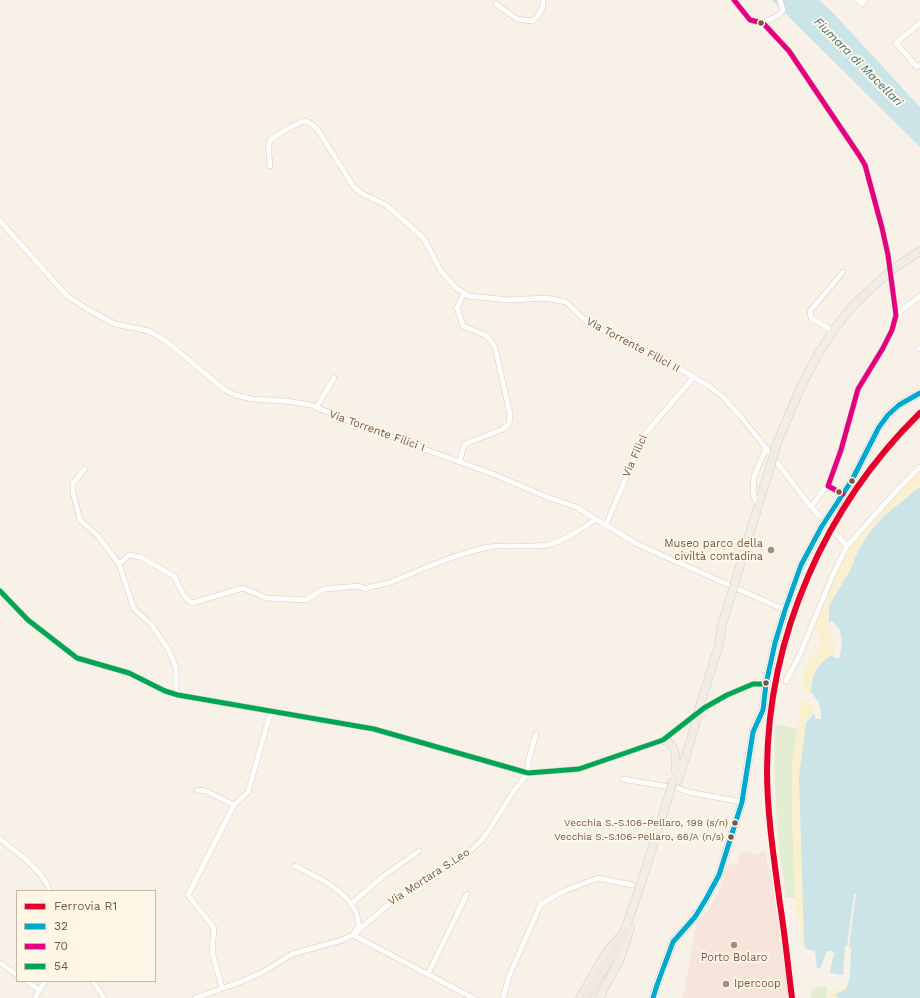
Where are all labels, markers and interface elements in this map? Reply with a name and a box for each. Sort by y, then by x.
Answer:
water label: Fiumara di Macellari [811,15,905,109]
unlabelled marker [756,18,766,28]
street label: Via Torrente Filici II [584,315,682,375]
street label: Via Torrente Filici I [327,408,427,454]
street label: Via Filici [620,433,650,479]
unlabelled marker [847,476,857,486]
unlabelled marker [834,487,844,497]
place label: Museo parco della civiltà contadina [664,537,763,563]
marker: Museo parco della civiltà contadina [766,545,776,555]
unlabelled marker [761,678,771,688]
place label: Vecchia S.-S.106-Pellaro, 199 (s/n) [564,817,728,829]
marker: Vecchia S.-S.106-Pellaro, 199 (s/n) [730,818,740,828]
place label: Vecchia S.-S.106-Pellaro, 66/A (n/s) [554,831,724,843]
marker: Vecchia S.-S.106-Pellaro, 66/A (n/s) [726,832,736,842]
street label: Via Mortara S.Leo [386,846,472,908]
legend [16,890,156,982]
text: Ferrovia R1 [54,899,117,913]
text: 32 [54,919,68,933]
text: 70 [54,939,68,953]
marker: Porto Bolaro [729,940,739,950]
place label: Porto Bolaro [701,951,767,965]
text: 54 [54,959,68,973]
place label: Ipercoop [734,977,781,991]
marker: Ipercoop [721,979,731,989]

